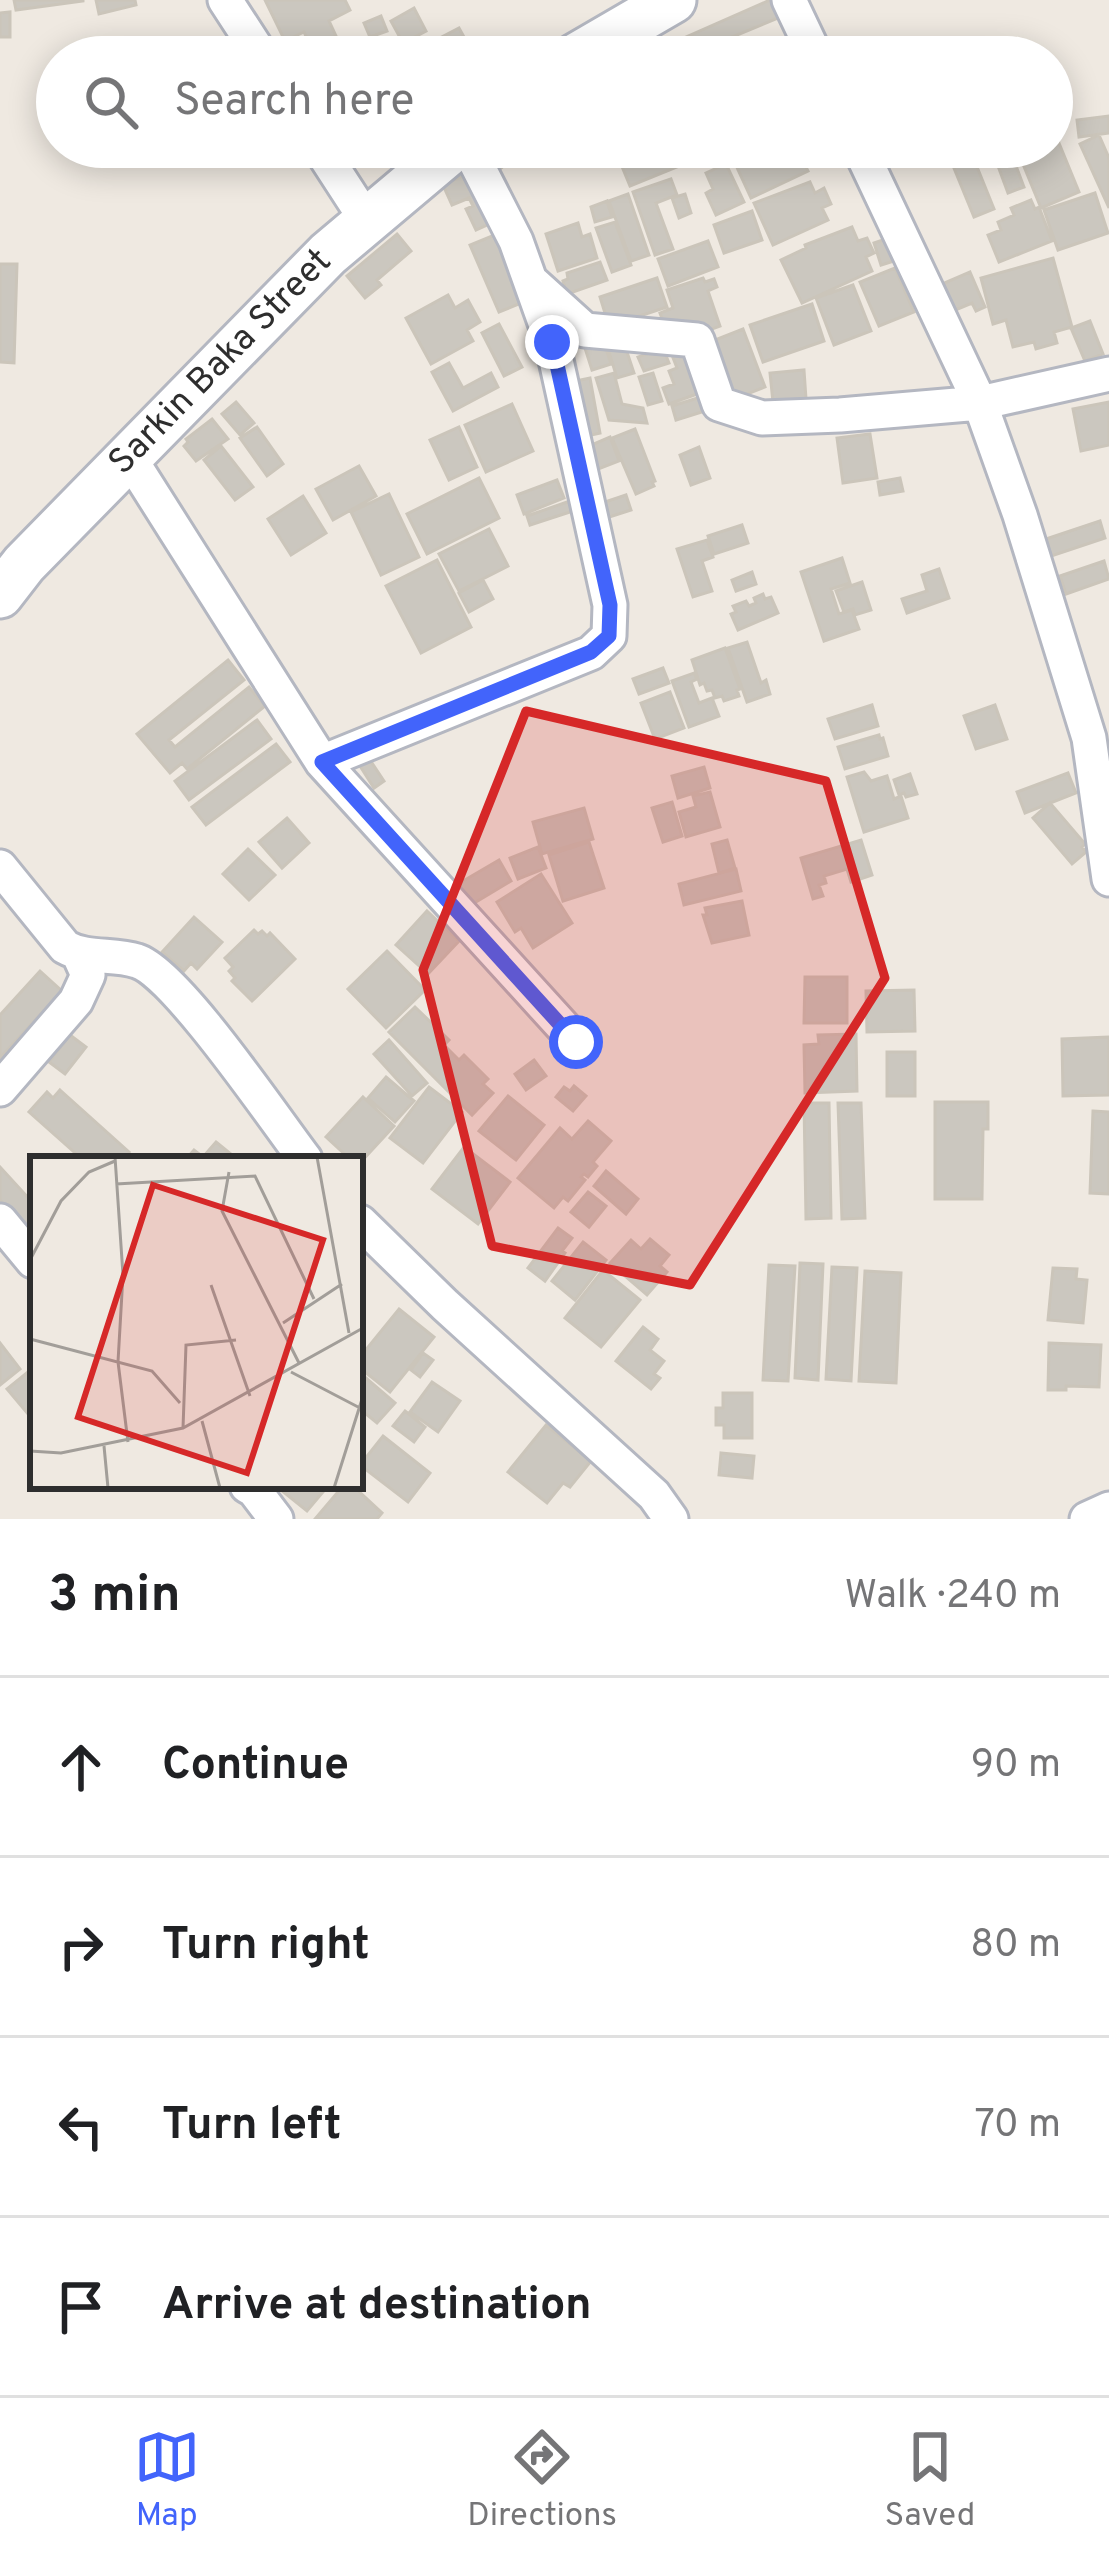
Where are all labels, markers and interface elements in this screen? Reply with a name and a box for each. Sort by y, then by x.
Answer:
search box [36,36,1073,168]
icon: search [78,69,144,135]
text: Search here [174,74,414,131]
street label: Sarkin Baka Street [100,240,343,486]
route end [525,315,579,369]
route start [549,1015,603,1069]
inset map [30,1156,363,1489]
text: 3 min [48,1565,181,1630]
text: Walk · 240 m [845,1573,1061,1622]
icon: ahead [48,1734,114,1800]
text: Continue [162,1738,349,1795]
text: 90 m [971,1742,1061,1791]
icon: right [48,1914,114,1980]
text: Turn right [162,1918,370,1975]
text: 80 m [970,1922,1061,1971]
icon: left [48,2094,114,2160]
text: Turn left [162,2098,341,2155]
text: 70 m [975,2102,1061,2151]
icon: arrive [48,2274,114,2340]
text: Arrive at destination [162,2278,592,2335]
tab: Map [134,2424,200,2538]
tab: Directions [467,2424,617,2538]
tab: Saved [885,2424,975,2538]

